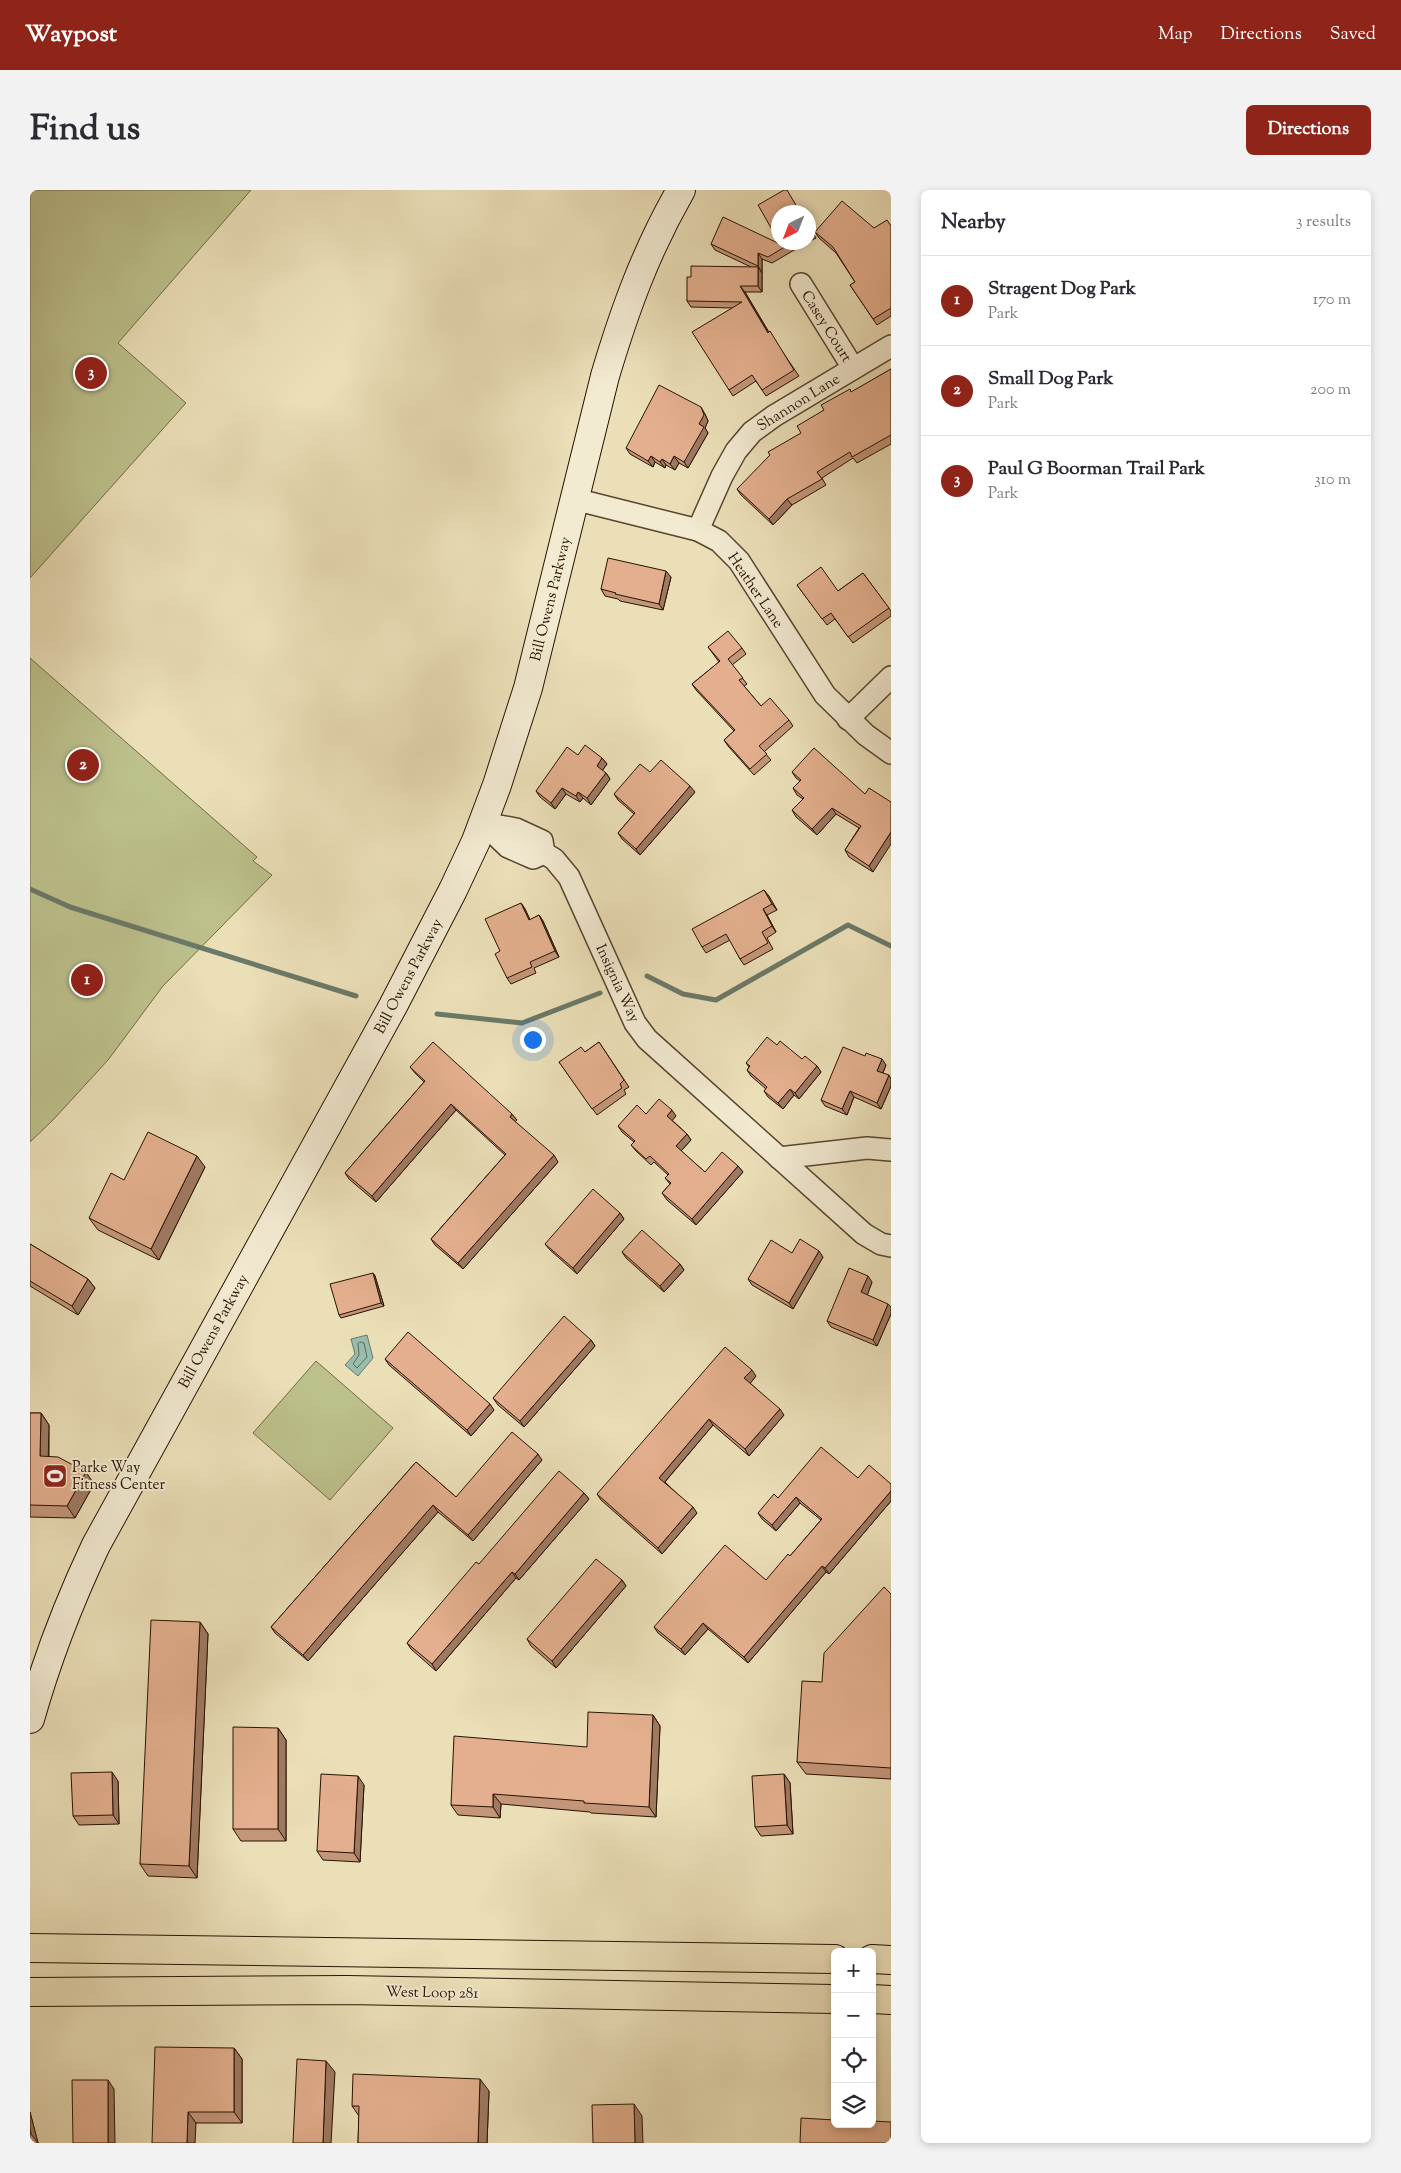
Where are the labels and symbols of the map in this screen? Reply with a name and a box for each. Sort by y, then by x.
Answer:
north arrow [771,205,816,250]
street label: Casey Court [795,287,856,367]
pin: 3 [75,354,107,392]
street label: Shannon Lane [753,369,844,437]
street label: Bill Owens Parkway [526,534,577,664]
street label: Heather Lane [722,549,788,633]
pin: 2 [67,746,99,784]
street label: Bill Owens Parkway [370,915,449,1038]
street label: Insignia Way [589,941,644,1027]
pin: 1 [71,961,103,999]
your location [520,1027,546,1053]
street label: Bill Owens Parkway [174,1270,255,1393]
place label: Parke Way Fitness Center [72,1458,166,1496]
sports icon: Parke Way Fitness Center [42,1463,68,1489]
street label: West Loop 281 [385,1982,479,2005]

